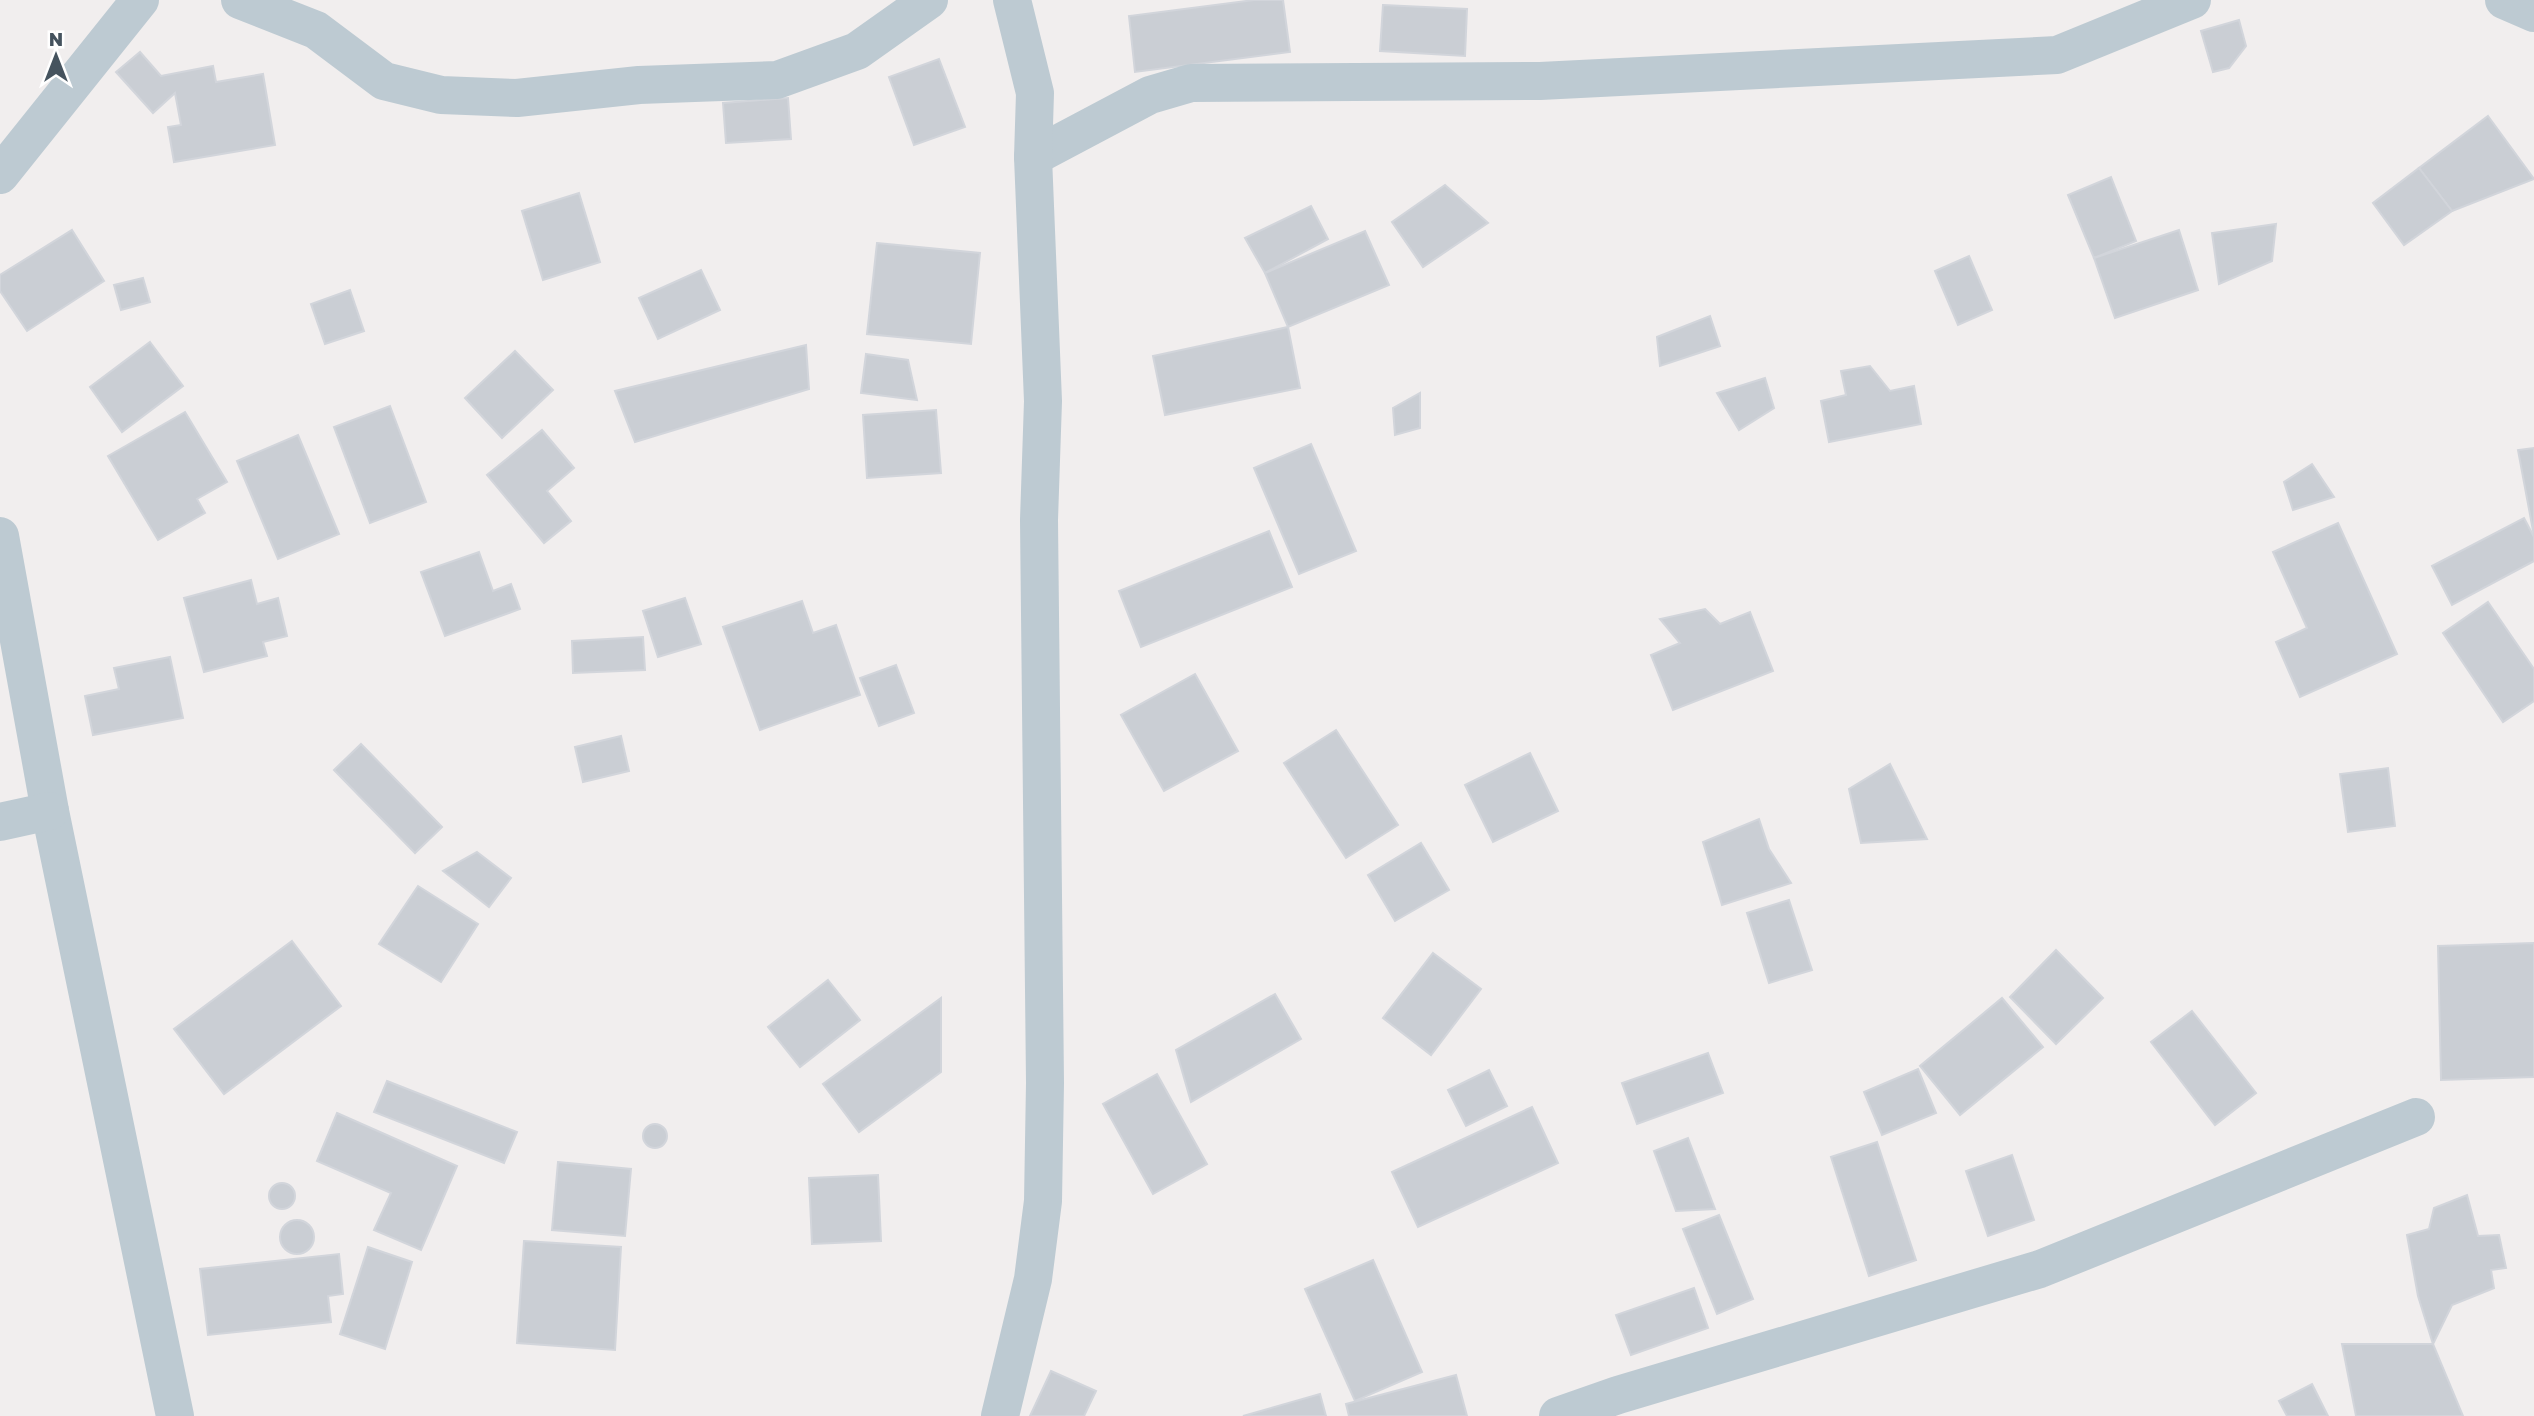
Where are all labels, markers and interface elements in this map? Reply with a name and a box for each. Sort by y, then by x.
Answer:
north arrow [21,21,91,91]
text: N [49,27,63,50]

